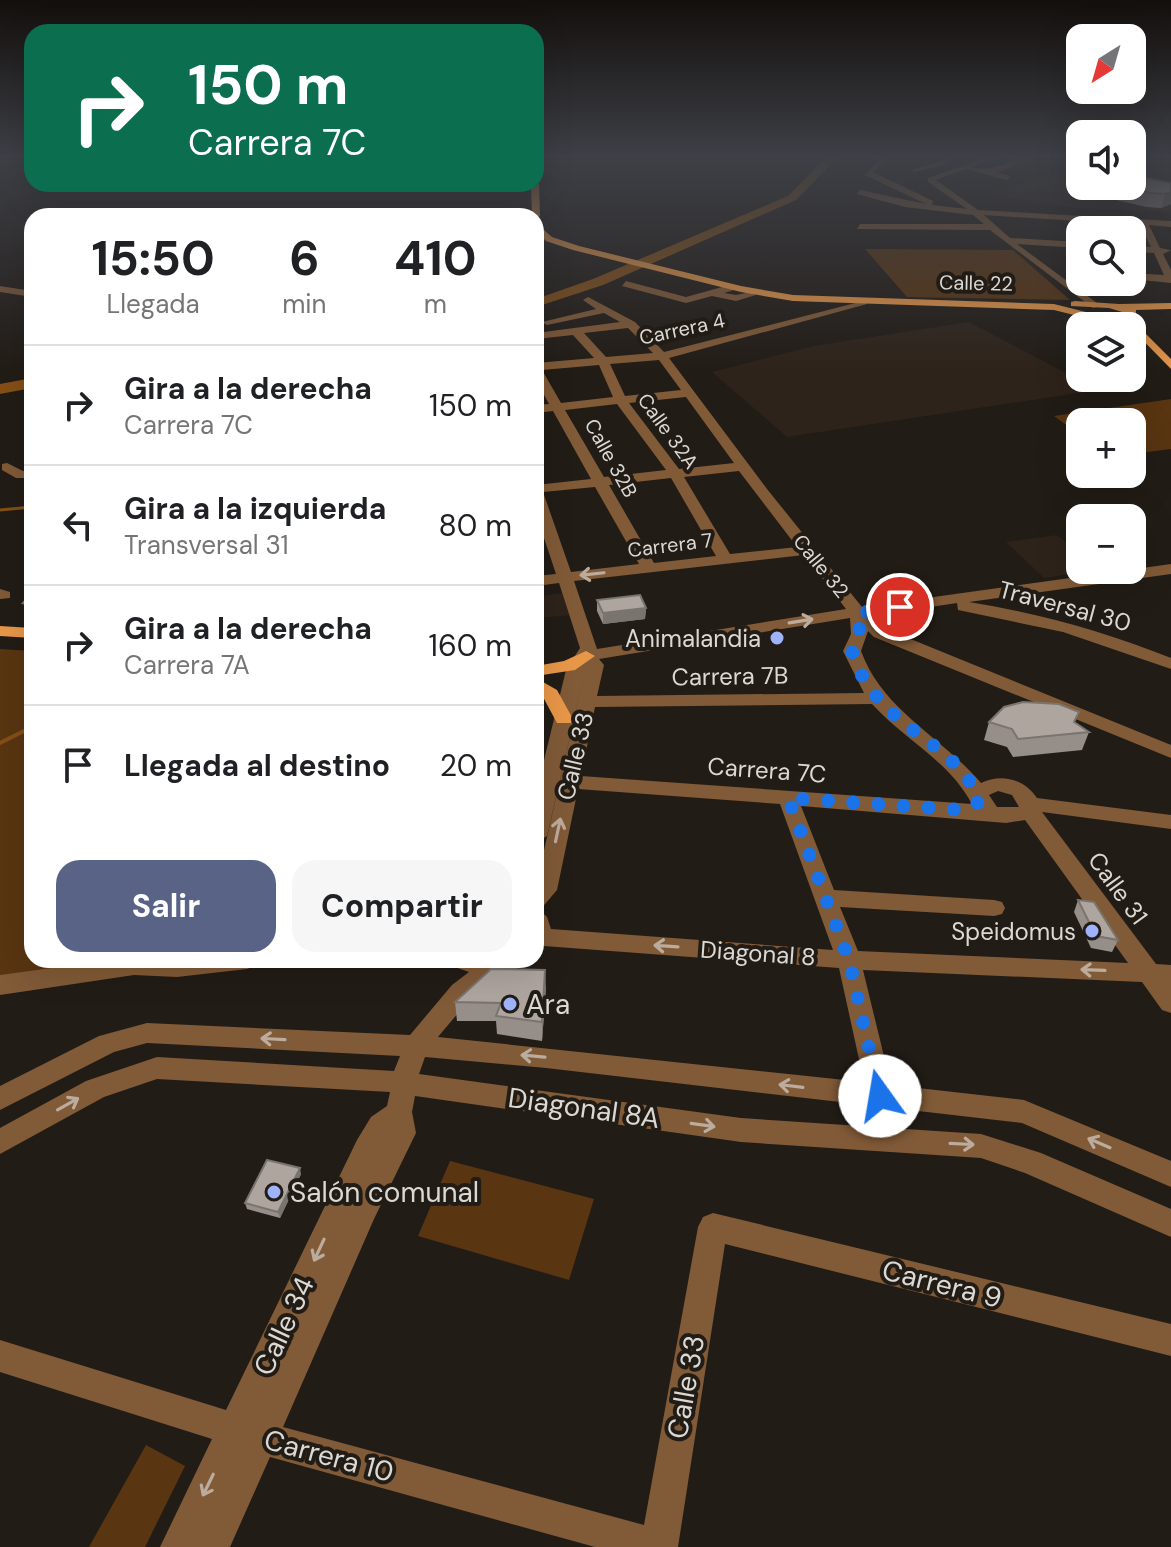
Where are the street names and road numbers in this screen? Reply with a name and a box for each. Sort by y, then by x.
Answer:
street label: Calle 22 [939,269,1013,297]
street label: Carrera 4 [637,307,727,351]
street label: Calle 32A [632,388,704,474]
street label: Calle 32B [579,414,643,502]
street label: Carrera 7 [626,527,714,563]
street label: Calle 32 [788,529,854,603]
street label: Traversal 30 [996,573,1134,639]
street label: Carrera 7B [671,659,789,693]
street label: Calle 33 [550,709,600,803]
street label: Carrera 7C [707,750,827,790]
street label: Calle 31 [1081,846,1155,930]
street label: Diagonal 8 [699,934,817,972]
street label: Diagonal 8A [506,1079,662,1137]
street label: Carrera 9 [878,1251,1006,1317]
street label: Calle 34 [245,1271,323,1381]
street label: Calle 33 [659,1332,713,1442]
street label: Carrera 10 [260,1421,398,1491]

